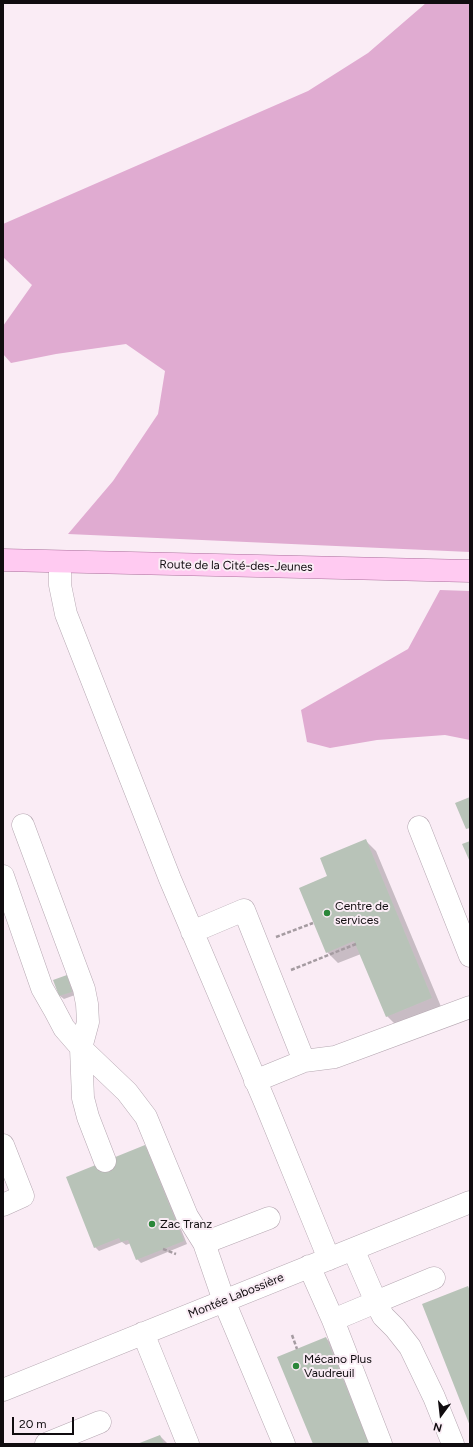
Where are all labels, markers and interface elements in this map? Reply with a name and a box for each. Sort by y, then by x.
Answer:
street label: Route de la Cité-des-Jeunes [159,557,313,575]
place label: Centre de services [335,899,389,927]
marker: Centre de services [322,908,332,918]
place label: Zac Tranz [160,1217,212,1231]
marker: Zac Tranz [147,1219,157,1229]
street label: Montée Labossière [186,1270,286,1322]
place label: Mécano Plus Vaudreuil [304,1352,372,1380]
marker: Mécano Plus Vaudreuil [291,1361,301,1371]
north arrow [421,1395,461,1435]
scale bar [14,1409,76,1435]
text: 20 m [19,1417,47,1431]
text: N [432,1420,444,1434]

